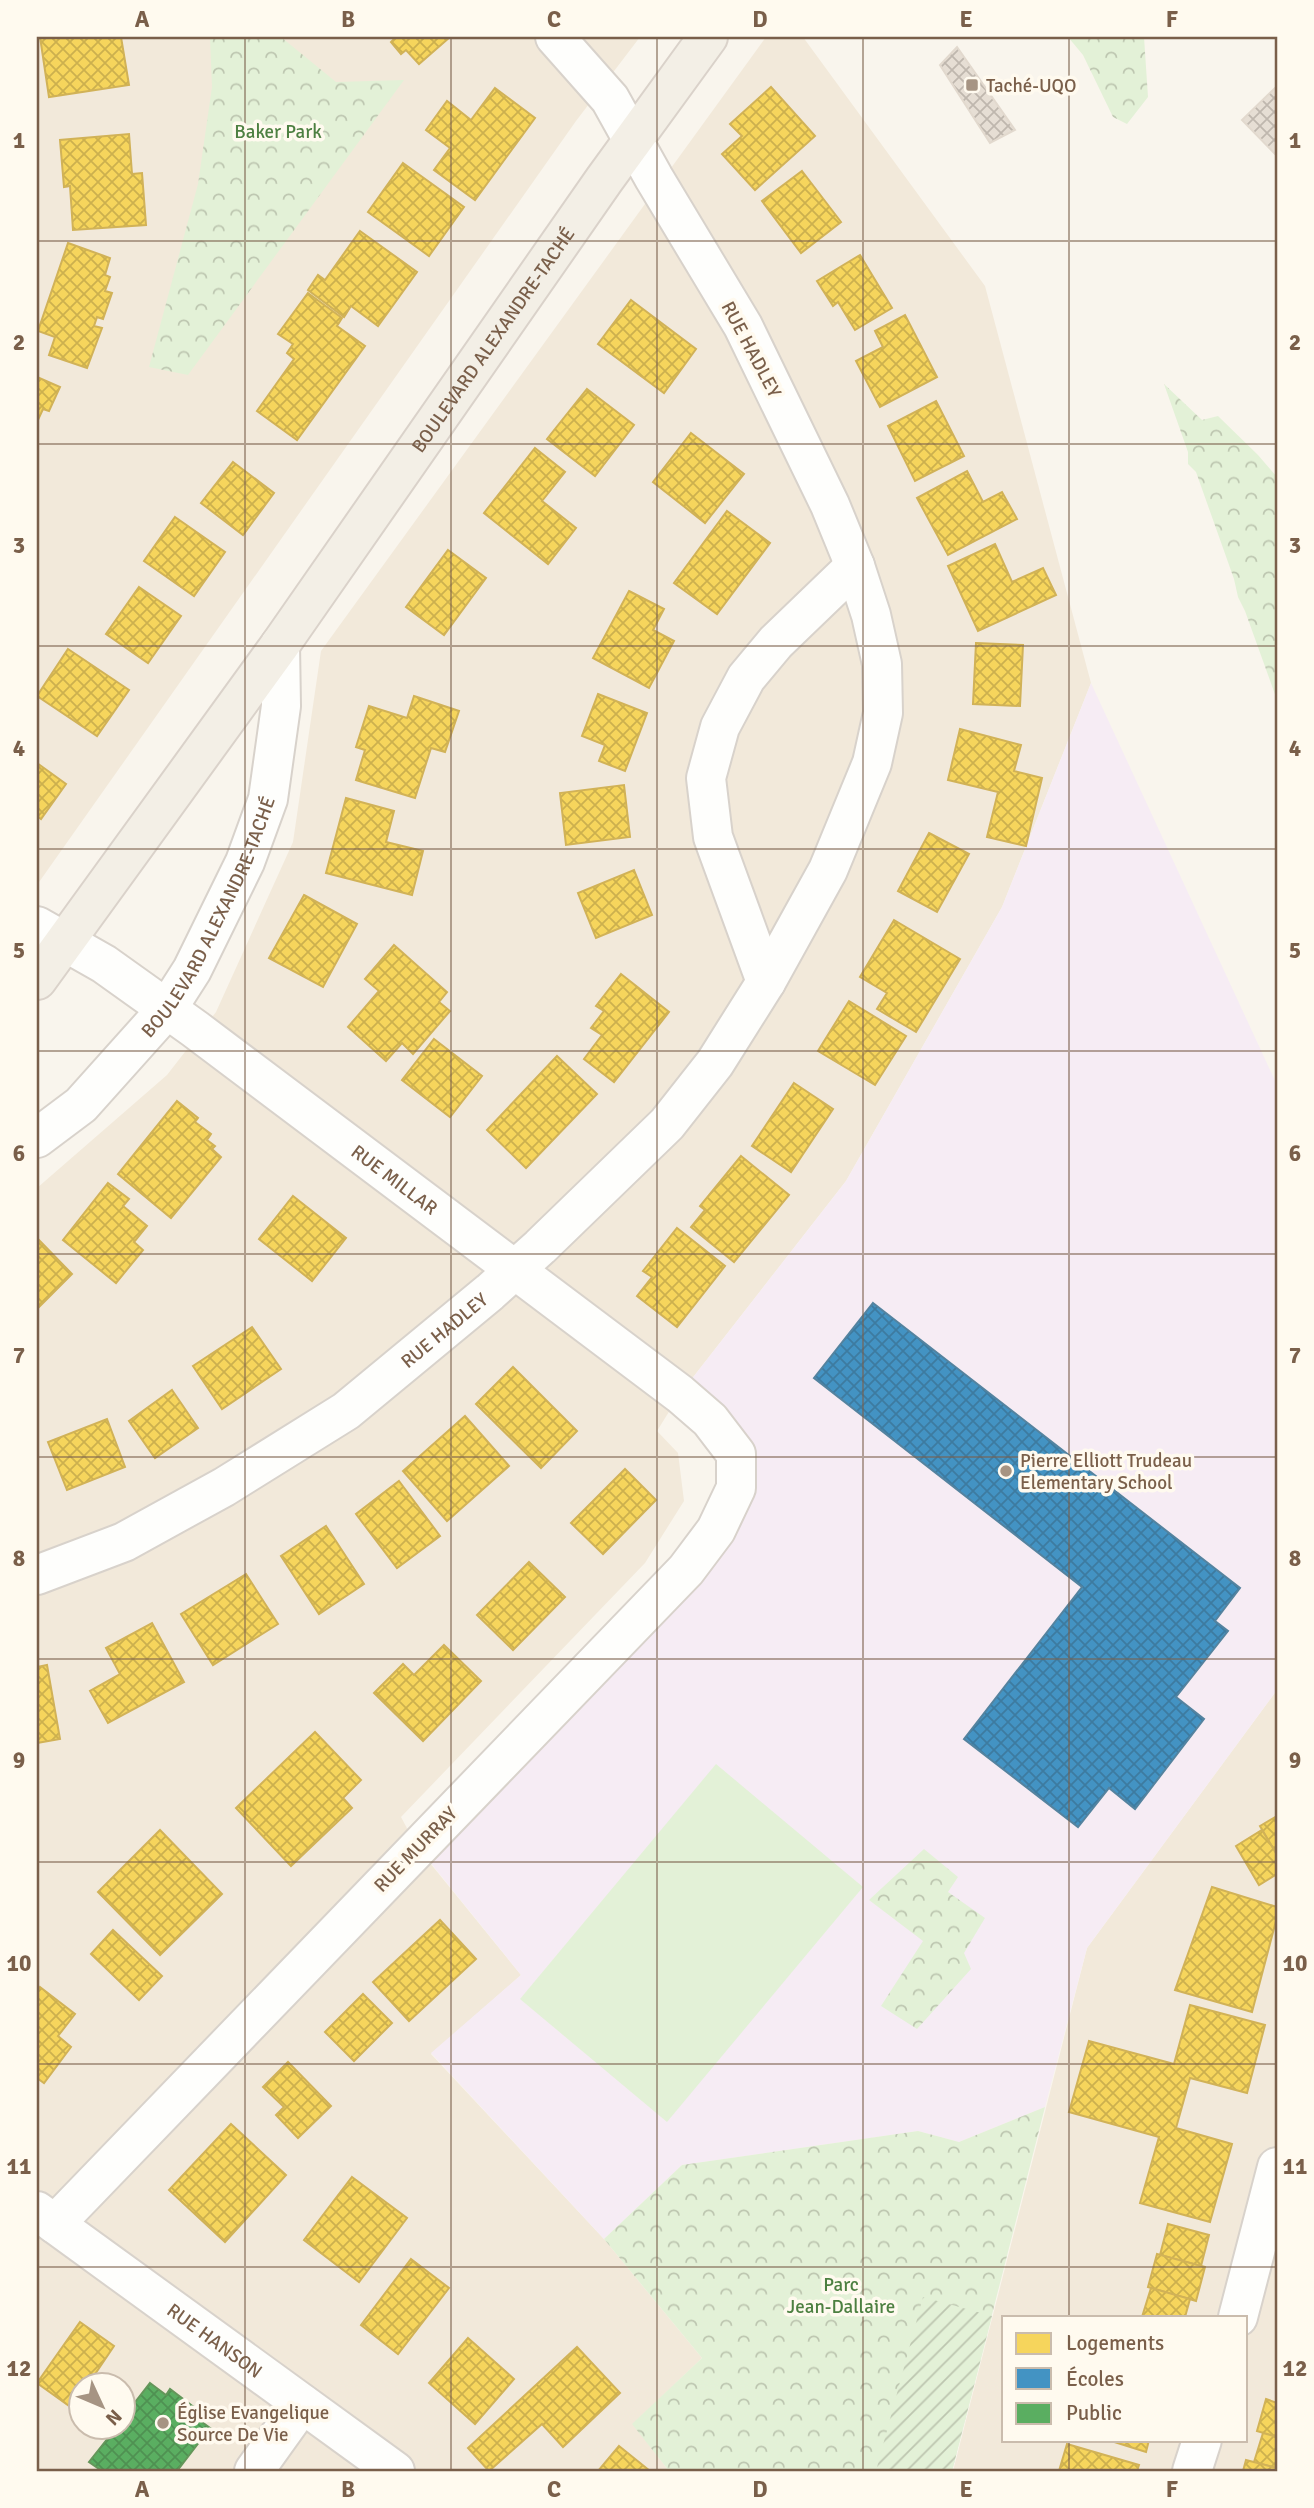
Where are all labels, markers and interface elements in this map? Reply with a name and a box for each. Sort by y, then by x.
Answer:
text: A [135,5,150,34]
text: B [341,5,355,34]
text: C [547,5,561,34]
text: D [752,5,768,34]
text: E [959,5,973,34]
text: F [1166,5,1178,34]
place label: Taché-UQO [986,74,1076,98]
marker: Taché-UQO [964,77,980,93]
park label: Baker Park [234,120,322,144]
text: 1 [13,126,25,155]
text: 1 [1289,126,1301,155]
street label: BOULEVARD ALEXANDRE-TACHÉ [407,223,580,458]
street label: RUE HADLEY [716,297,787,402]
text: 2 [13,328,25,357]
text: 2 [1289,328,1301,357]
text: 3 [13,531,25,560]
text: 3 [1289,531,1301,560]
text: 4 [13,734,25,763]
text: 4 [1289,734,1301,763]
street label: BOULEVARD ALEXANDRE-TACHÉ [136,793,281,1043]
text: 5 [13,936,25,965]
text: 5 [1289,936,1301,965]
text: 6 [13,1139,25,1168]
text: 6 [1289,1139,1301,1168]
street label: RUE MILLAR [346,1140,442,1221]
street label: RUE HADLEY [396,1288,493,1374]
text: 7 [13,1341,25,1370]
text: 7 [1289,1341,1301,1370]
place label: Pierre Elliott Trudeau Elementary School [1020,1449,1192,1495]
marker: Pierre Elliott Trudeau Elementary School [998,1463,1014,1479]
text: 8 [13,1544,25,1573]
text: 8 [1289,1544,1301,1573]
text: 9 [13,1746,25,1775]
text: 9 [1289,1746,1301,1775]
street label: RUE MURRAY [369,1802,463,1898]
text: 10 [7,1949,31,1978]
text: 10 [1283,1949,1307,1978]
text: 11 [7,2152,31,2181]
text: 11 [1283,2152,1307,2181]
park label: Parc Jean-Dallaire [787,2273,895,2319]
street label: RUE HANSON [162,2298,267,2384]
legend [1002,2316,1248,2442]
text: Logements [1066,2330,1164,2356]
text: 12 [7,2354,31,2383]
text: 12 [1283,2354,1307,2383]
text: Écoles [1066,2366,1124,2392]
north arrow [66,2372,136,2442]
text: Public [1066,2400,1122,2426]
place label: Église Evangelique Source De Vie [177,2401,329,2447]
text: N [100,2404,127,2430]
marker: Église Evangelique Source De Vie [155,2415,171,2431]
text: A [135,2475,150,2504]
text: B [341,2475,355,2504]
text: C [547,2475,561,2504]
text: D [752,2475,768,2504]
text: E [959,2475,973,2504]
text: F [1166,2475,1178,2504]

